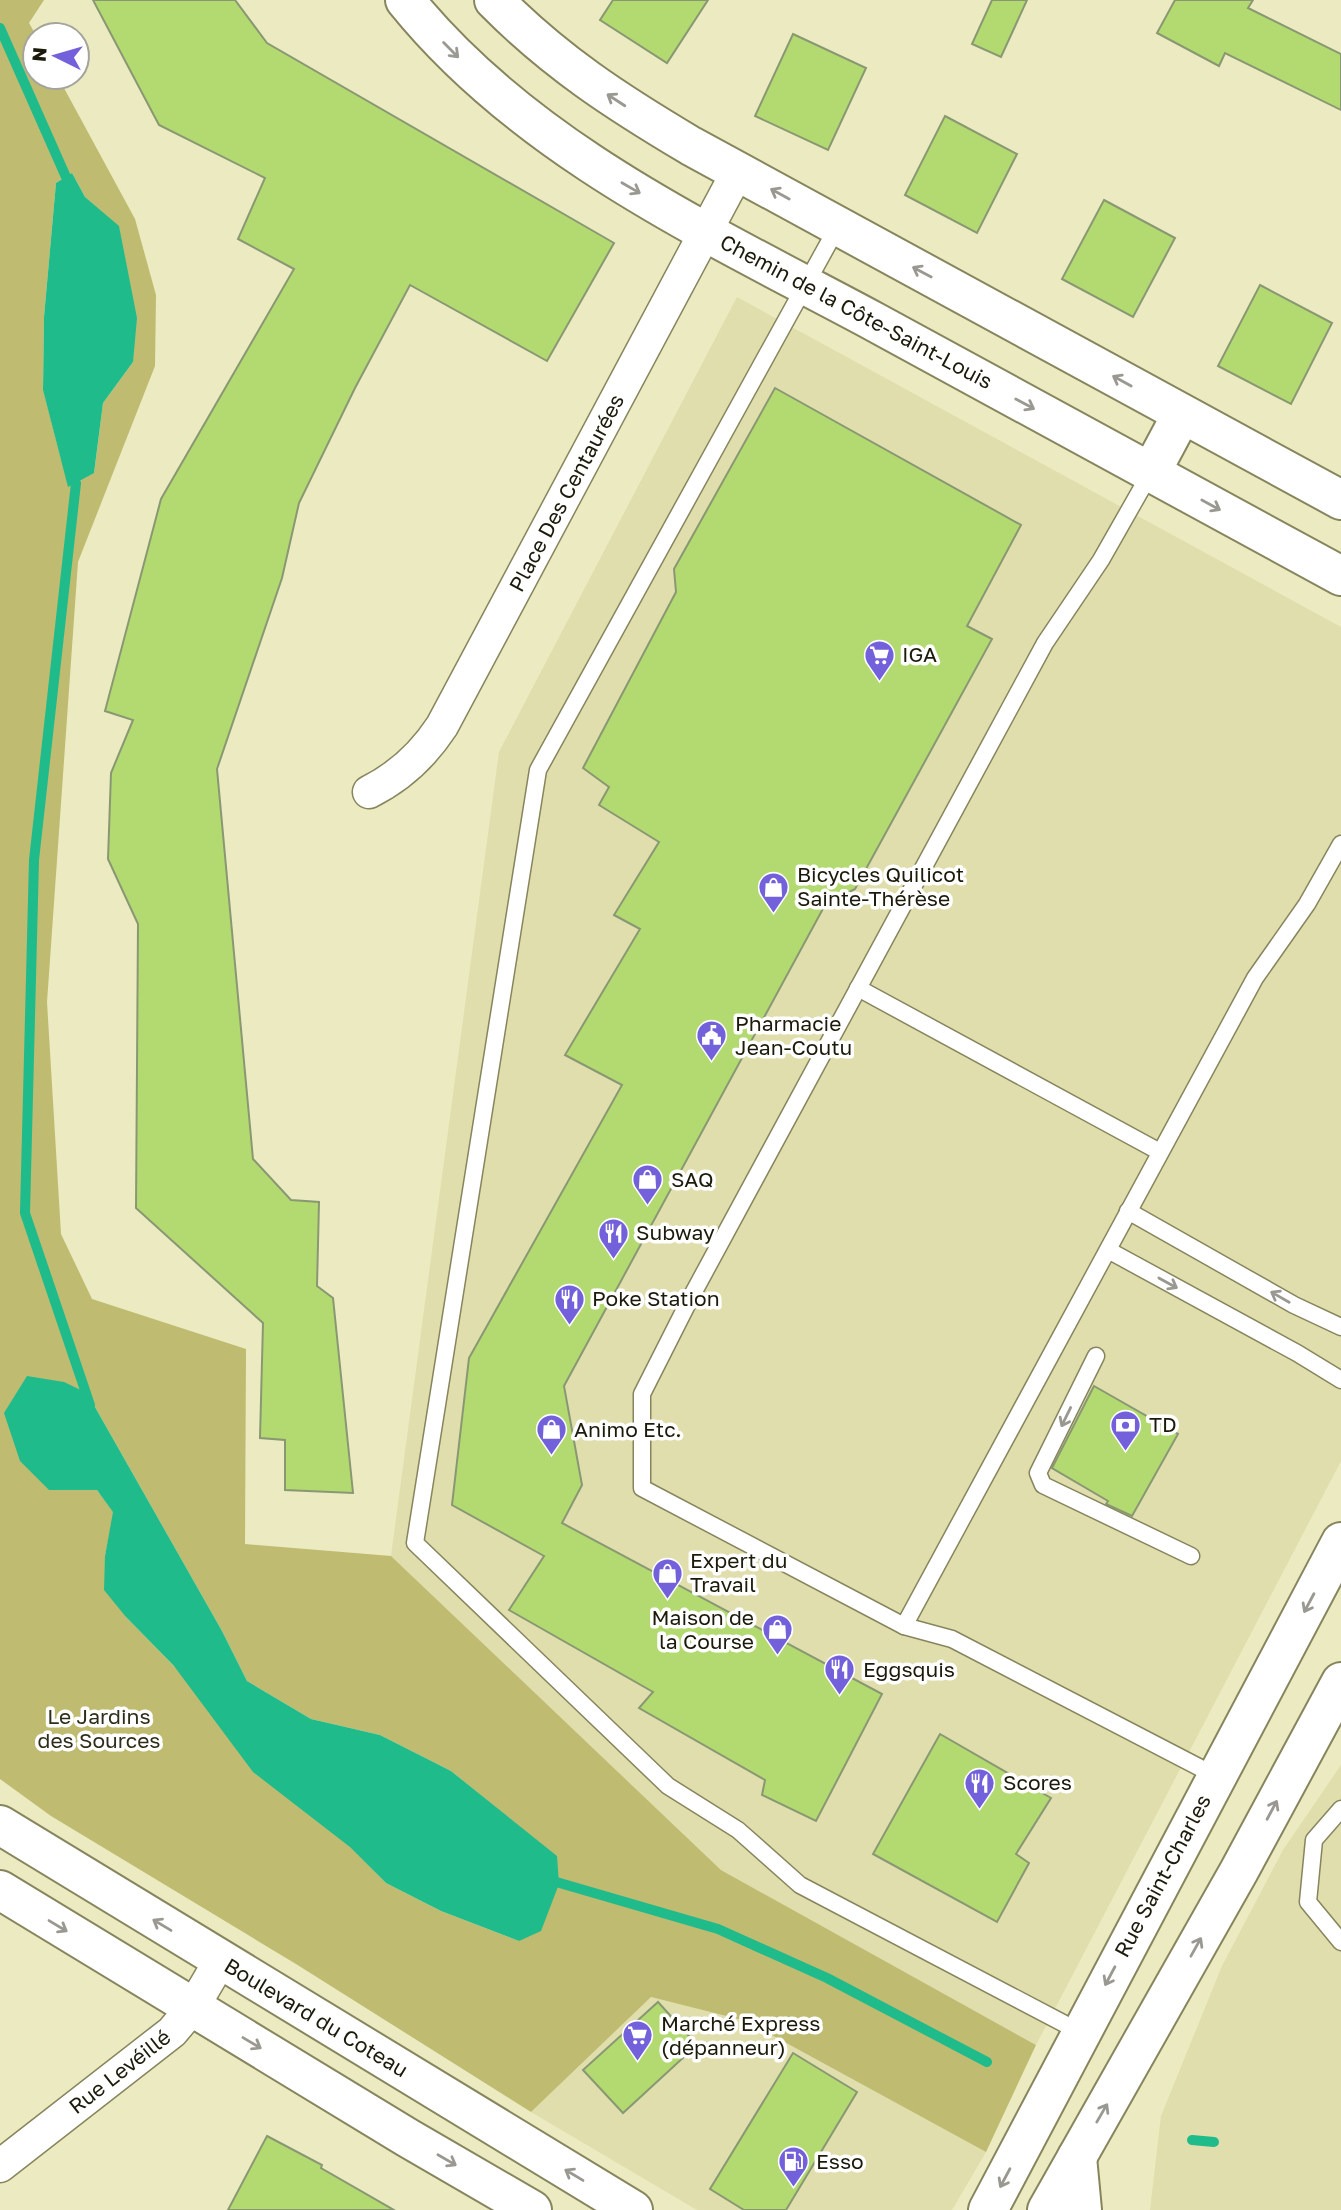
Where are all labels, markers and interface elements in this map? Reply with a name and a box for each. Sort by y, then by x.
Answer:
north arrow [21,21,91,91]
one-way arrow [443,41,460,58]
text: N [26,46,51,63]
one-way arrow [606,93,626,107]
one-way arrow [621,181,641,195]
one-way arrow [770,187,791,201]
street label: Chemin de la Côte-Saint-Louis [716,228,997,394]
one-way arrow [912,265,933,278]
one-way arrow [1112,374,1132,388]
street label: Place Des Centaurées [503,389,629,596]
one-way arrow [1015,397,1035,411]
one-way arrow [1200,498,1220,512]
supermarket icon: IGA [862,638,896,682]
place label: IGA [902,641,937,667]
place label: Bicycles Quilicot Sainte-Thérèse [797,861,964,911]
shop icon: Bicycles Quilicot Sainte-Thérèse [757,870,791,914]
place label: Pharmacie Jean-Coutu [735,1010,852,1060]
public building icon: Pharmacie Jean-Coutu [695,1019,729,1063]
shop icon: SAQ [631,1163,665,1207]
place label: SAQ [671,1166,713,1192]
restaurant icon: Subway [596,1216,630,1260]
place label: Subway [636,1219,715,1245]
one-way arrow [1157,1276,1178,1290]
restaurant icon: Poke Station [552,1282,586,1326]
place label: Poke Station [592,1285,720,1311]
one-way arrow [1270,1290,1290,1304]
one-way arrow [1058,1407,1072,1427]
bank icon: TD [1109,1408,1143,1452]
place label: TD [1149,1411,1177,1437]
shop icon: Animo Etc. [534,1413,568,1457]
place label: Animo Etc. [574,1416,682,1442]
place label: Expert du Travail [690,1547,787,1597]
shop icon: Expert du Travail [650,1556,684,1600]
one-way arrow [1302,1592,1316,1612]
place label: Maison de la Course [651,1604,754,1654]
shop icon: Maison de la Course [760,1613,794,1657]
restaurant icon: Eggsquis [823,1653,857,1697]
place label: Eggsquis [863,1656,955,1682]
park label: Le Jardins des Sources [38,1703,160,1753]
restaurant icon: Scores [963,1766,997,1810]
place label: Scores [1003,1769,1072,1795]
street label: Rue Saint-Charles [1108,1790,1216,1961]
one-way arrow [1265,1801,1279,1821]
one-way arrow [152,1918,172,1932]
one-way arrow [48,1919,68,1933]
one-way arrow [1189,1937,1203,1957]
street label: Boulevard du Coteau [220,1952,413,2082]
one-way arrow [1102,1965,1116,1986]
place label: Marché Express (dépanneur) [661,2010,820,2060]
supermarket icon: Marché Express (dépanneur) [621,2019,655,2063]
street label: Rue Levéillé [63,2023,175,2119]
one-way arrow [241,2036,261,2050]
one-way arrow [1095,2104,1109,2124]
fuel station icon: Esso [776,2145,810,2189]
place label: Esso [816,2148,864,2174]
one-way arrow [436,2153,456,2167]
one-way arrow [565,2167,585,2181]
one-way arrow [997,2167,1011,2188]

